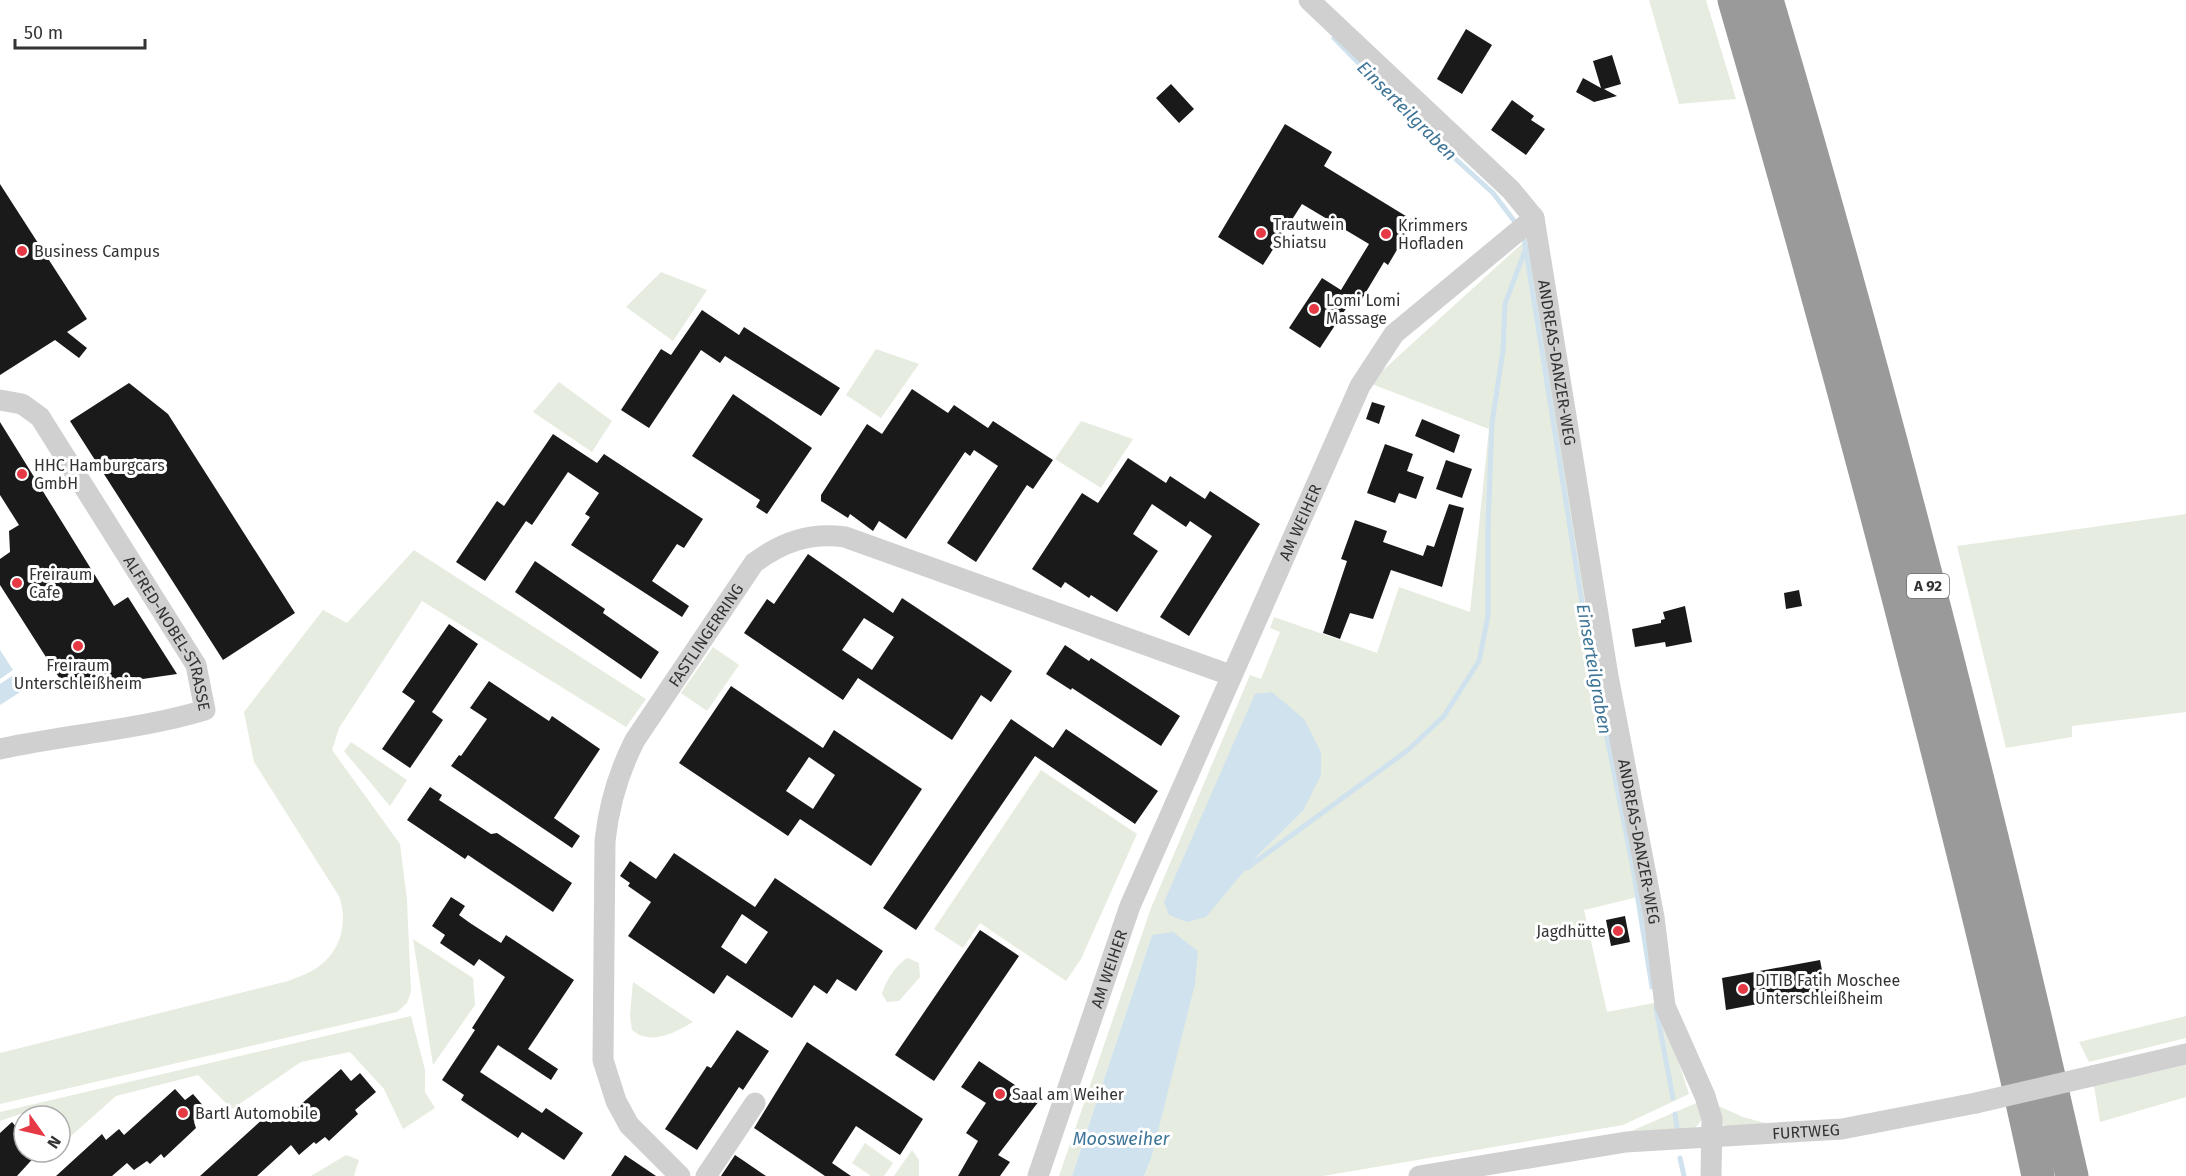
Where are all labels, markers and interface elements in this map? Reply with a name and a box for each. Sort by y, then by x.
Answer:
scale bar [15,12,146,50]
text: 50 m [24,22,63,44]
water label: Einserteilgraben [1353,57,1461,165]
place label: Trautwein Shiatsu [1273,215,1344,252]
place label: Krimmers Hofladen [1398,216,1468,253]
marker: Trautwein Shiatsu [1254,226,1268,240]
marker: Krimmers Hofladen [1379,227,1393,241]
place label: Business Campus [34,242,160,261]
marker: Business Campus [15,244,29,258]
street label: ANDREAS-DANZER-WEG [1535,278,1580,447]
place label: Lomi Lomi Massage [1326,291,1401,328]
marker: Lomi Lomi Massage [1307,302,1321,316]
place label: HHC Hamburgcars GmbH [34,456,165,493]
marker: HHC Hamburgcars GmbH [15,467,29,481]
street label: AM WEIHER [1275,481,1325,563]
street label: ALFRED-NOBEL-STRASSE [120,552,214,712]
place label: Freiraum Cafe [29,565,93,602]
road number: A 92 [1907,574,1949,598]
marker: Freiraum Cafe [10,576,24,590]
street label: FASTLINGERRING [664,580,747,690]
water label: Einserteilgraben [1572,602,1616,736]
marker: Freiraum Unterschleißheim [71,639,85,653]
place label: Freiraum Unterschleißheim [14,656,142,693]
street label: ANDREAS-DANZER-WEG [1615,757,1664,925]
place label: Jagdhütte [1536,922,1606,941]
marker: Jagdhütte [1611,924,1625,938]
street label: AM WEIHER [1086,927,1131,1010]
place label: DITIB Fatih Moschee Unterschleißheim [1755,971,1900,1008]
marker: DITIB Fatih Moschee Unterschleißheim [1736,982,1750,996]
place label: Saal am Weiher [1012,1085,1125,1104]
marker: Saal am Weiher [993,1087,1007,1101]
north arrow [12,1104,72,1164]
place label: Bartl Automobile [195,1104,318,1123]
marker: Bartl Automobile [176,1106,190,1120]
street label: FURTWEG [1771,1120,1840,1143]
water label: Moosweiher [1073,1128,1170,1150]
text: N [43,1132,65,1152]

